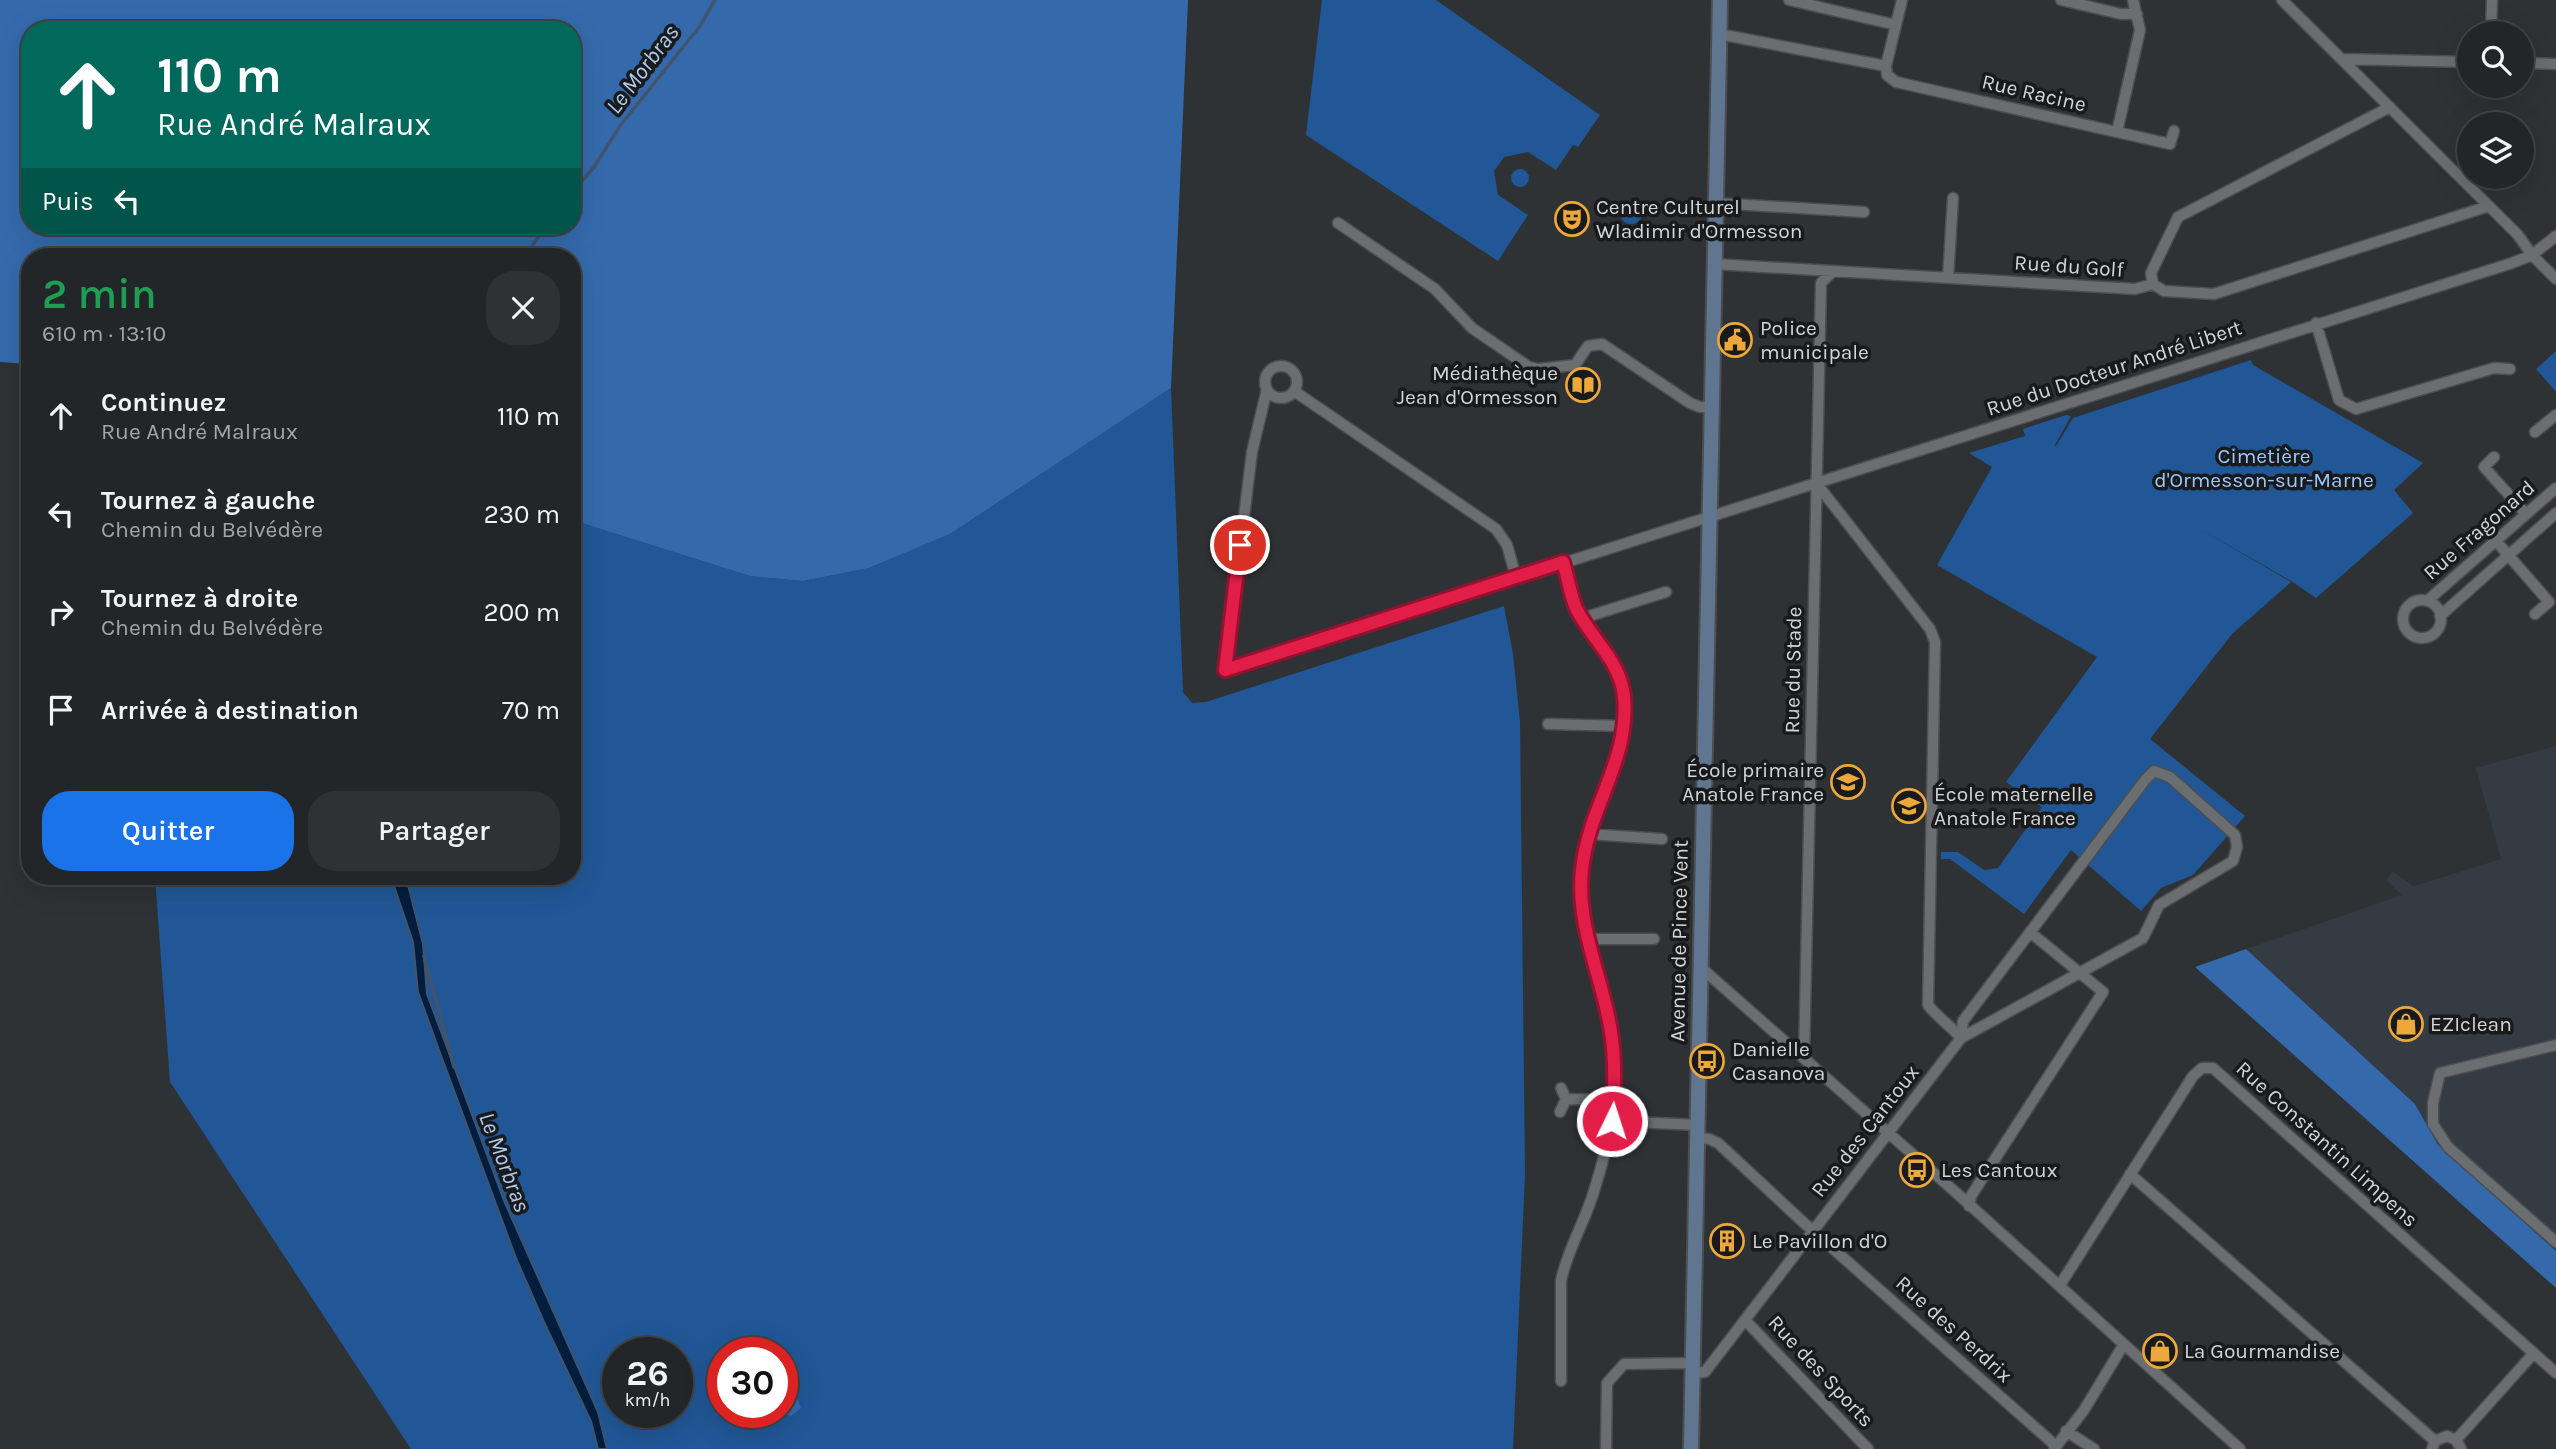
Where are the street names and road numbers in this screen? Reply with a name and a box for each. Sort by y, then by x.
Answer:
street label: Rue Racine [1979,69,2089,117]
street label: Rue du Golf [2014,250,2125,282]
street label: Rue du Docteur André Libert [1983,315,2245,421]
street label: Rue Fragonard [2419,475,2539,585]
street label: Rue du Stade [1780,606,1806,734]
street label: Avenue de Pince Vent [1665,840,1693,1042]
street label: Rue Constantin Limpens [2231,1056,2423,1232]
street label: Rue des Cantoux [1806,1060,1924,1202]
street label: Rue des Perdrix [1891,1271,2017,1387]
street label: Rue des Sports [1763,1310,1879,1432]

